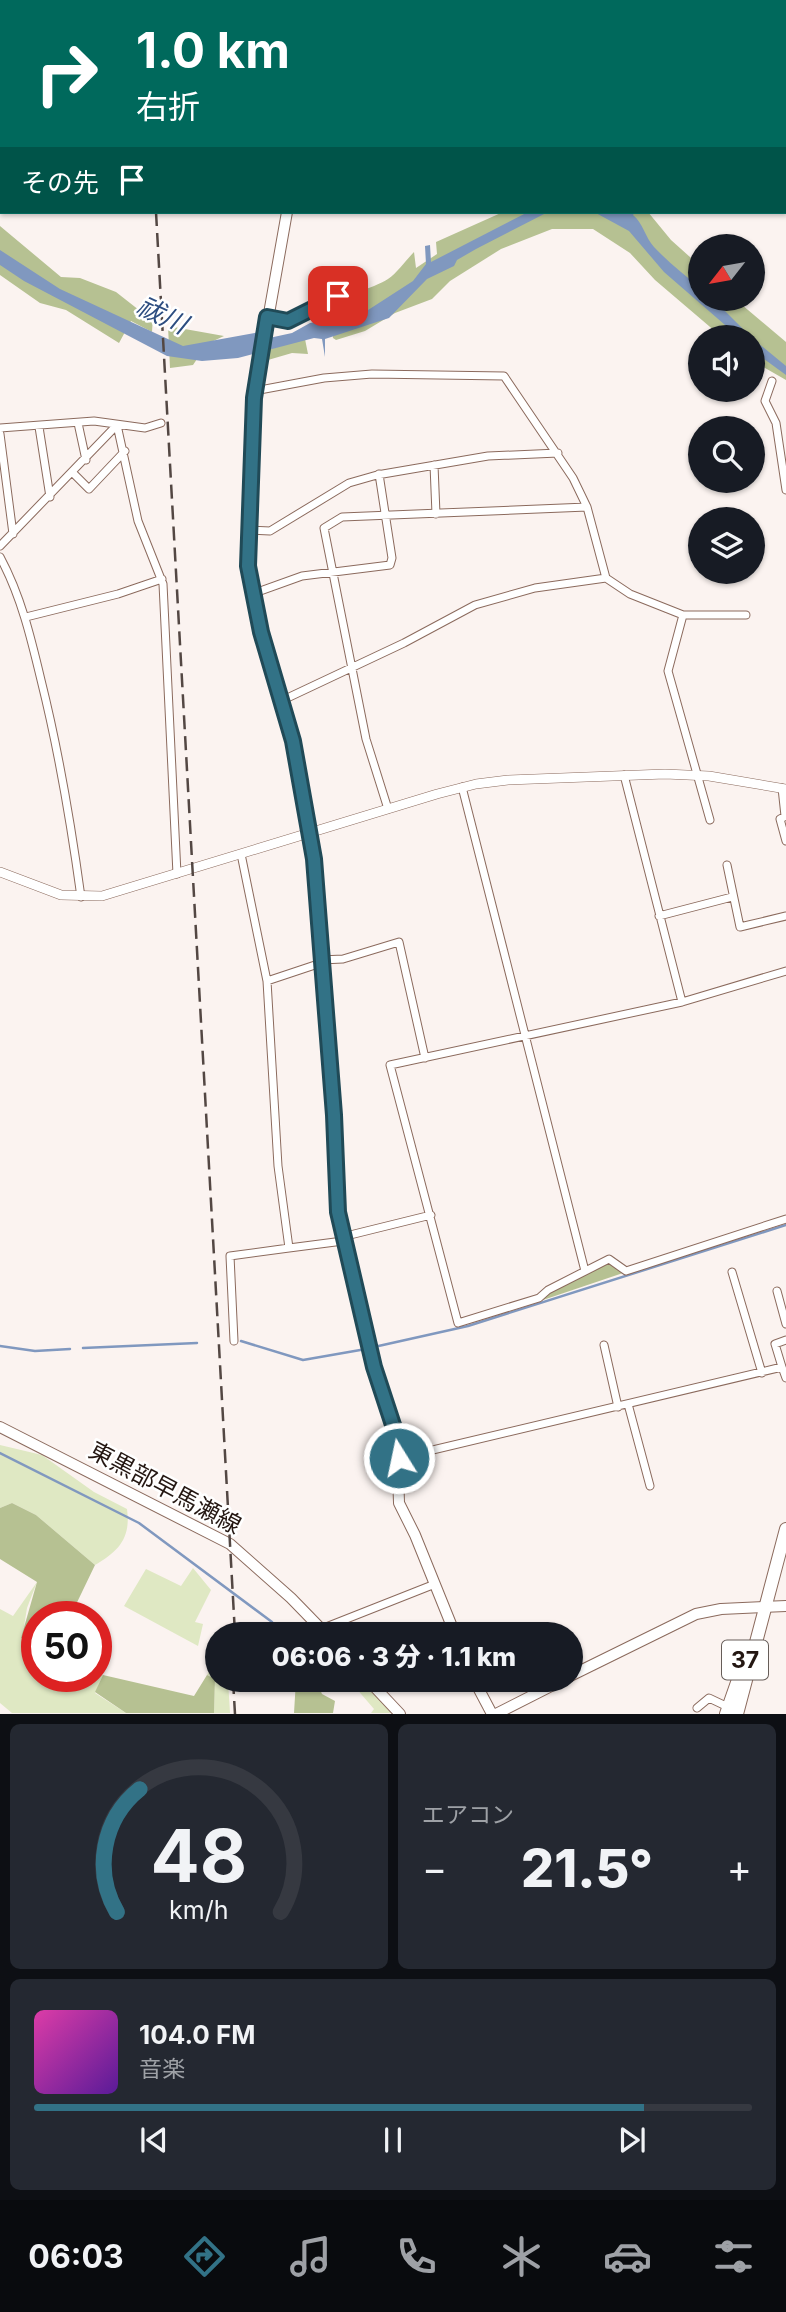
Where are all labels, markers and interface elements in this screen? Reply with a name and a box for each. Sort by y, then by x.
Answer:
text: 1.0 km [136,21,290,80]
icon: right [21,28,112,119]
text: 右折 [136,87,200,126]
icon: arrive [113,161,151,199]
text: その先 [21,167,99,198]
north arrow [688,234,765,312]
map controls [688,234,765,584]
pin [308,266,368,326]
icon: arrive [319,277,357,315]
water label: 祓川 [132,290,195,341]
button: sound [688,325,765,402]
button: search [688,416,765,493]
button: layers [688,507,765,584]
position arrow [362,1421,436,1495]
street label: 東黒部早馬瀬線 [84,1435,246,1540]
speed limit sign: 50 [21,1601,112,1692]
road number: 37 [722,1640,768,1680]
text: 06:06 · 3 分 · 1.1 km [272,1641,516,1672]
text: エアコン [422,1801,514,1829]
text: 48 [151,1812,247,1901]
text: 21.5° [521,1837,653,1900]
text: − [422,1845,447,1891]
text: + [727,1845,752,1891]
text: km/h [169,1895,229,1925]
text: 104.0 FM [139,2019,256,2050]
text: 音楽 [139,2055,185,2083]
icon: previous [135,2121,173,2159]
icon: pause [374,2121,412,2159]
icon: next [613,2121,651,2159]
icon: directions [180,2232,229,2281]
icon: music [286,2232,335,2281]
icon: phone [392,2232,441,2281]
icon: climate [497,2232,546,2281]
icon: car [603,2232,652,2281]
icon: filters [709,2232,758,2281]
text: 06:03 [28,2237,124,2276]

